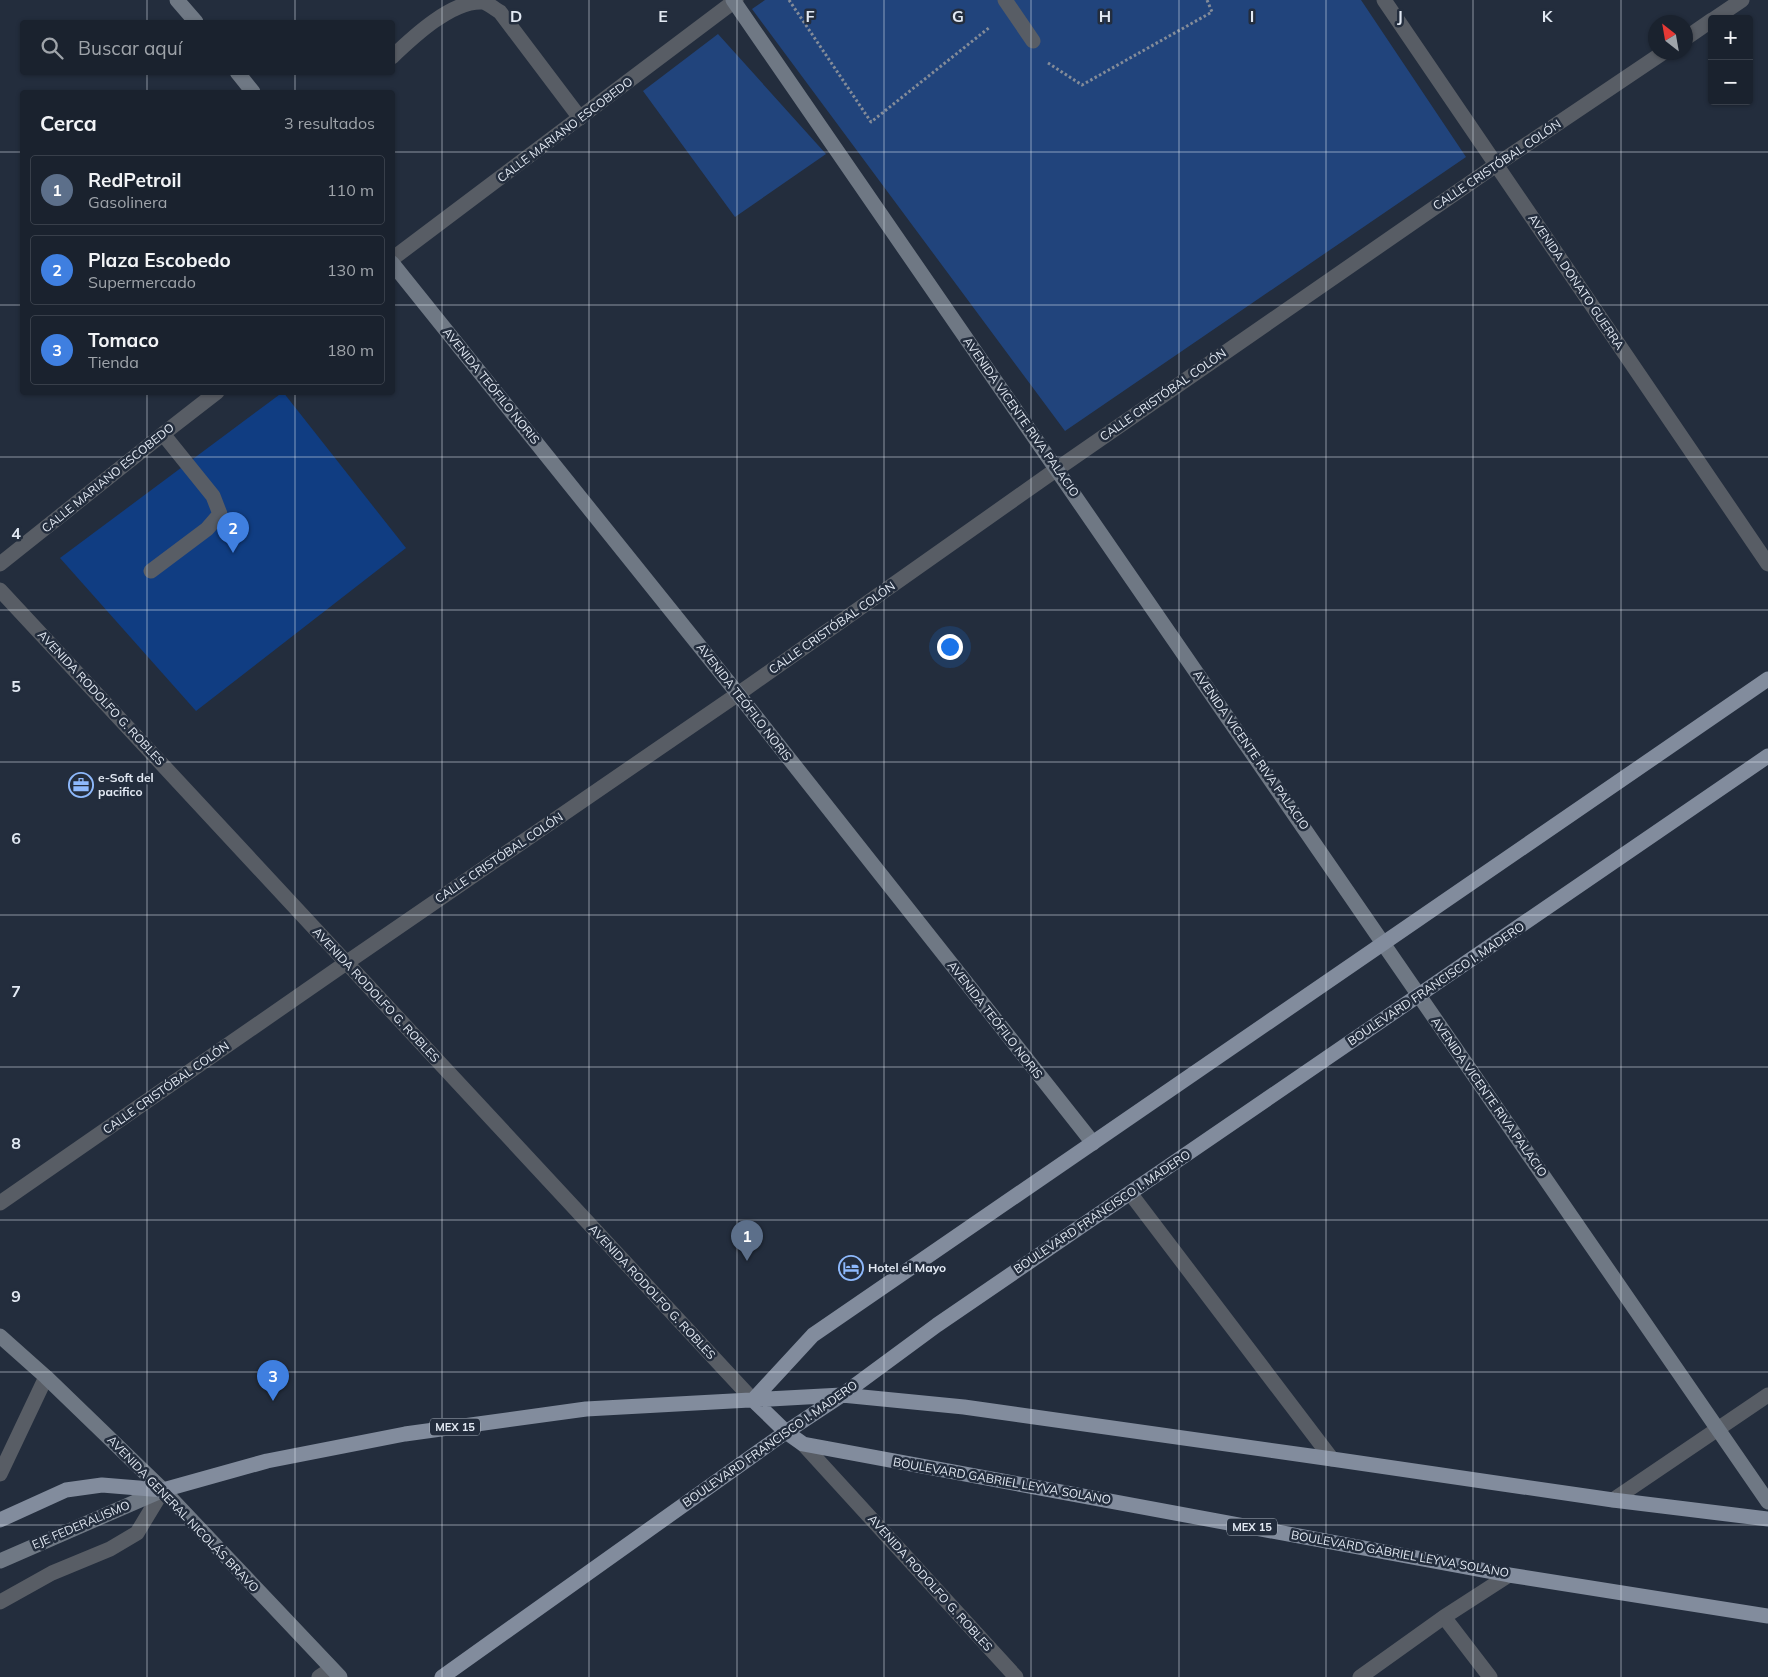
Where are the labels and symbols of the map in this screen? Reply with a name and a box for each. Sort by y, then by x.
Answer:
text: D [510,6,522,26]
text: E [658,6,668,26]
text: F [805,6,815,26]
text: G [952,6,964,26]
text: H [1099,6,1111,26]
text: I [1250,6,1254,26]
text: J [1397,6,1403,26]
text: K [1542,6,1554,26]
north arrow [1648,15,1693,60]
street label: CALLE MARIANO ESCOBEDO [494,74,635,186]
street label: CALLE CRISTÓBAL COLÓN [1430,116,1564,213]
street label: AVENIDA DONATO GUERRA [1525,211,1628,353]
street label: AVENIDA TEÓFILO NORIS [440,324,543,447]
street label: AVENIDA VICENTE RIVA PALACIO [960,334,1083,500]
street label: CALLE CRISTÓBAL COLÓN [1097,345,1229,444]
street label: CALLE MARIANO ESCOBEDO [39,420,177,536]
pin: 2 [217,512,249,553]
text: 4 [11,523,21,543]
street label: CALLE CRISTÓBAL COLÓN [766,578,898,677]
street label: AVENIDA RODOLFO G. ROBLES [35,627,168,768]
your location [937,634,963,660]
street label: AVENIDA TEÓFILO NORIS [694,640,795,764]
street label: AVENIDA VICENTE RIVA PALACIO [1190,667,1313,833]
text: 5 [11,676,21,696]
place label: e-Soft del pacifico [98,770,154,799]
office icon: e-Soft del pacifico [68,772,94,798]
street label: CALLE CRISTÓBAL COLÓN [432,809,566,906]
text: 6 [11,828,21,848]
street label: BOULEVARD FRANCISCO I. MADERO [1344,919,1527,1049]
street label: AVENIDA RODOLFO G. ROBLES [310,924,443,1065]
street label: AVENIDA TEÓFILO NORIS [945,958,1046,1082]
text: 7 [11,981,21,1001]
street label: AVENIDA VICENTE RIVA PALACIO [1428,1014,1551,1180]
street label: CALLE CRISTÓBAL COLÓN [100,1038,232,1137]
text: 8 [11,1133,21,1153]
street label: BOULEVARD FRANCISCO I. MADERO [1010,1147,1193,1277]
pin: 1 [731,1220,763,1261]
street label: AVENIDA RODOLFO G. ROBLES [586,1221,719,1362]
hotel icon: Hotel el Mayo [838,1255,864,1281]
place label: Hotel el Mayo [868,1260,946,1275]
text: 9 [11,1286,21,1306]
pin: 3 [257,1360,289,1401]
street label: BOULEVARD FRANCISCO I. MADERO [679,1377,860,1510]
road number: MEX 15 [430,1418,480,1435]
street label: AVENIDA GENERAL NICOLÁS BRAVO [104,1432,262,1595]
street label: BOULEVARD GABRIEL LEYVA SOLANO [892,1454,1112,1507]
street label: EJE FEDERALISMO [30,1497,132,1552]
street label: AVENIDA RODOLFO G. ROBLES [865,1511,996,1654]
road number: MEX 15 [1227,1518,1277,1535]
street label: BOULEVARD GABRIEL LEYVA SOLANO [1290,1527,1510,1580]

